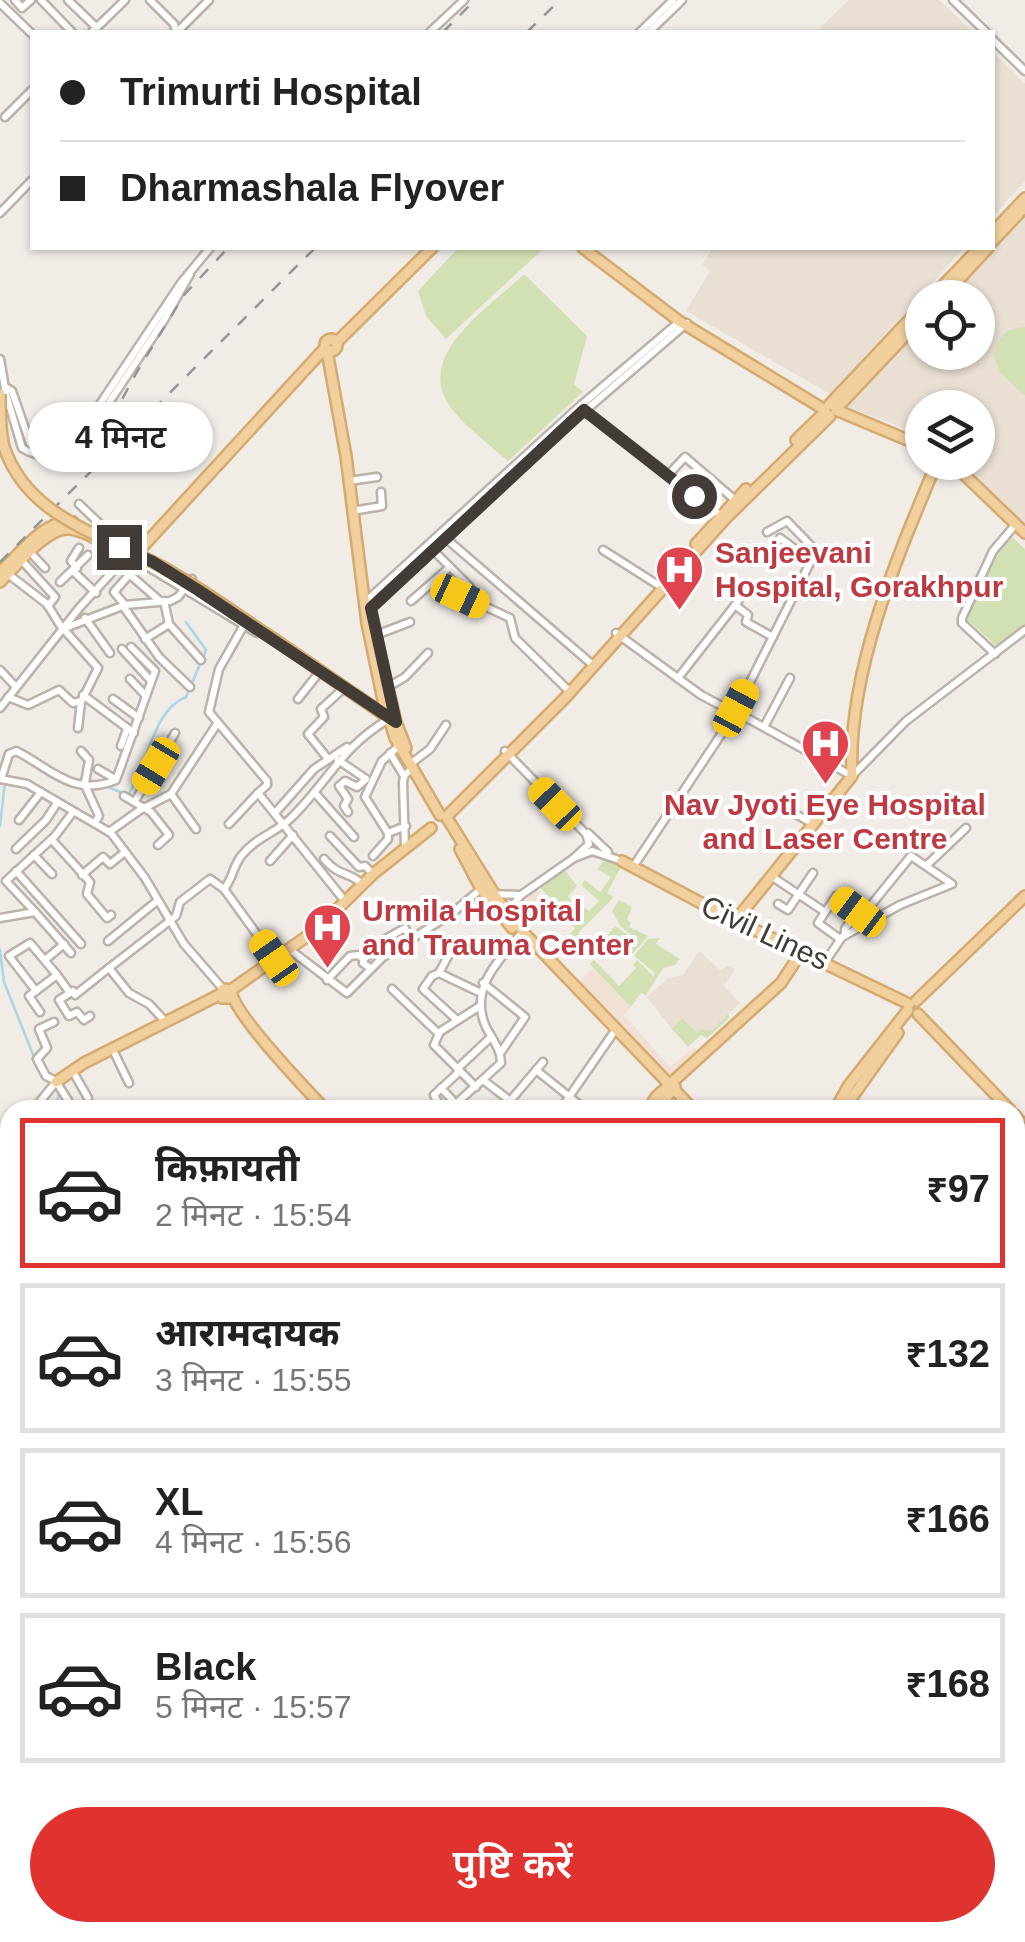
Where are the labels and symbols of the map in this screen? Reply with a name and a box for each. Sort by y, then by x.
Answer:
callout: 4 मिनट [27,402,212,472]
route start [672,474,717,519]
route end [97,525,142,570]
place label: Sanjeevani Hospital, Gorakhpur [715,536,1004,603]
hospital icon: Sanjeevani Hospital, Gorakhpur [654,544,706,612]
car [426,570,494,622]
car [709,674,763,742]
hospital icon: Nav Jyoti Eye Hospital and Laser Centre [799,718,851,786]
car [128,733,184,799]
car [523,772,587,836]
place label: Nav Jyoti Eye Hospital and Laser Centre [664,788,986,855]
car [825,882,891,942]
street label: Civil Lines [696,889,834,976]
place label: Urmila Hospital and Trauma Center [362,894,634,961]
hospital icon: Urmila Hospital and Trauma Center [301,902,353,970]
car [245,925,303,991]

